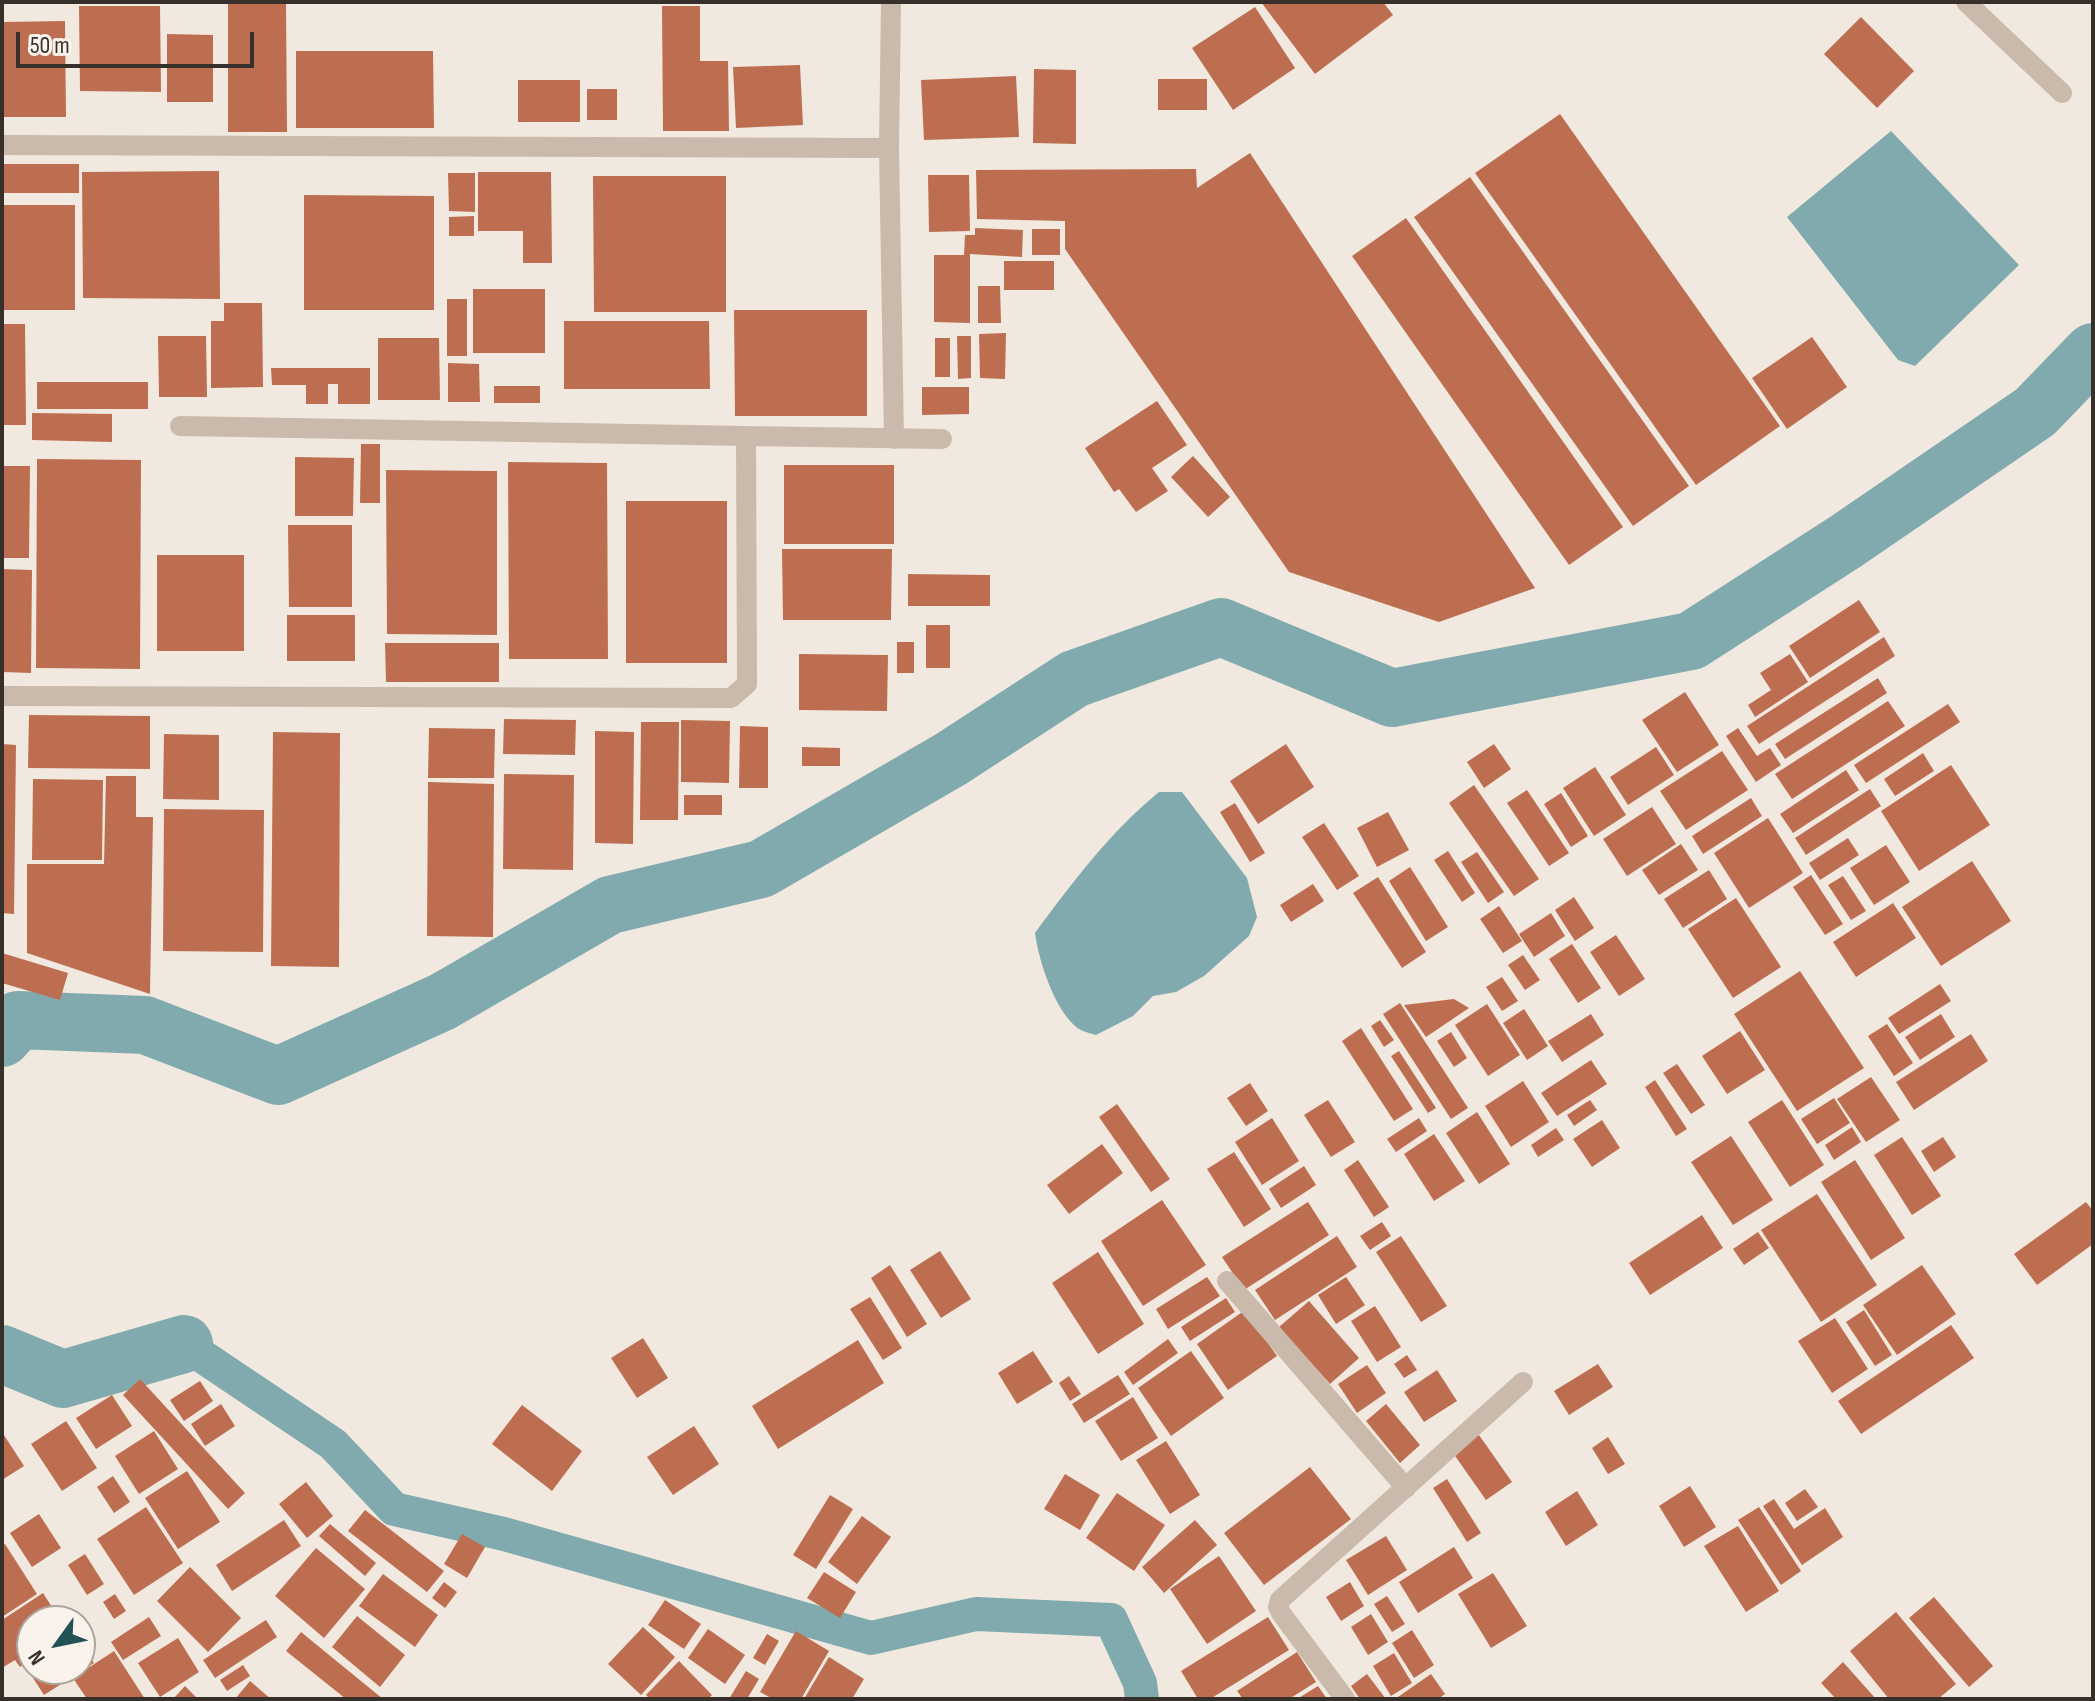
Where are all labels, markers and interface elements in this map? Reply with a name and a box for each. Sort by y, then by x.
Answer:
scale bar [20,16,258,66]
text: 50 m [30,31,70,60]
north arrow [16,1605,96,1685]
text: N [23,1645,52,1670]

